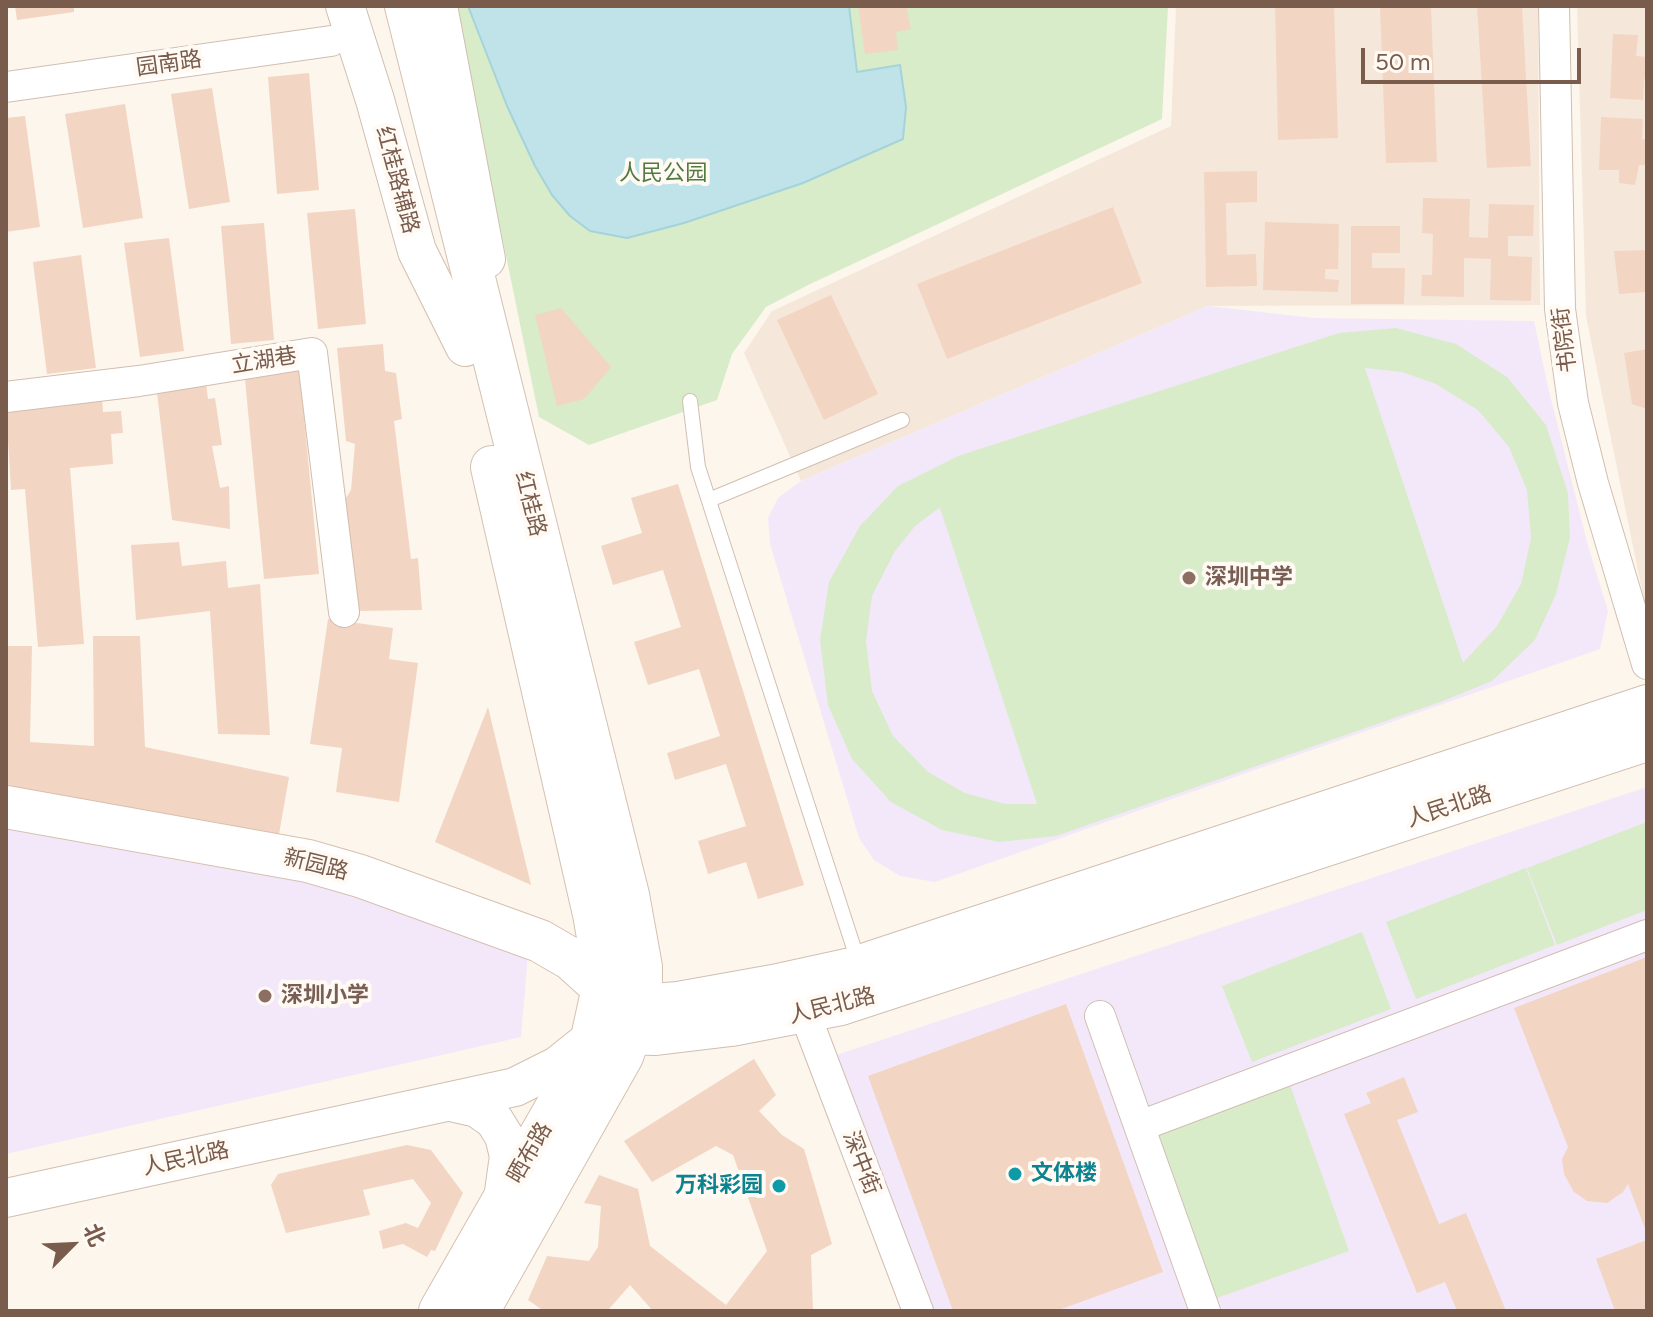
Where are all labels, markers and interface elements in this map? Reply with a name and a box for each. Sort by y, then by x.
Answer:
scale bar [1365,32,1585,82]
street label: 园南路 [134,46,204,82]
text: 50 m [1375,47,1431,76]
street label: 红桂路辅路 [370,123,424,237]
park label: 人民公园 [619,161,707,187]
street label: 书院街 [1548,306,1582,374]
street label: 立湖巷 [229,343,299,379]
street label: 红桂路 [509,469,551,539]
place label: 深圳中学 [1205,565,1293,591]
marker: 深圳中学 [1180,569,1198,587]
street label: 人民北路 [1403,781,1495,833]
street label: 新园路 [281,844,351,886]
place label: 深圳小学 [281,983,369,1009]
street label: 人民北路 [786,983,878,1029]
marker: 深圳小学 [256,987,274,1005]
street label: 晒布路 [502,1118,558,1188]
street label: 深中街 [837,1127,885,1199]
street label: 人民北路 [140,1137,232,1181]
place label: 文体楼 [1031,1161,1097,1187]
marker: 文体楼 [1006,1165,1024,1183]
place label: 万科彩园 [675,1173,763,1199]
marker: 万科彩园 [770,1177,788,1195]
north arrow [32,1205,112,1285]
text: 北 [78,1219,111,1251]

